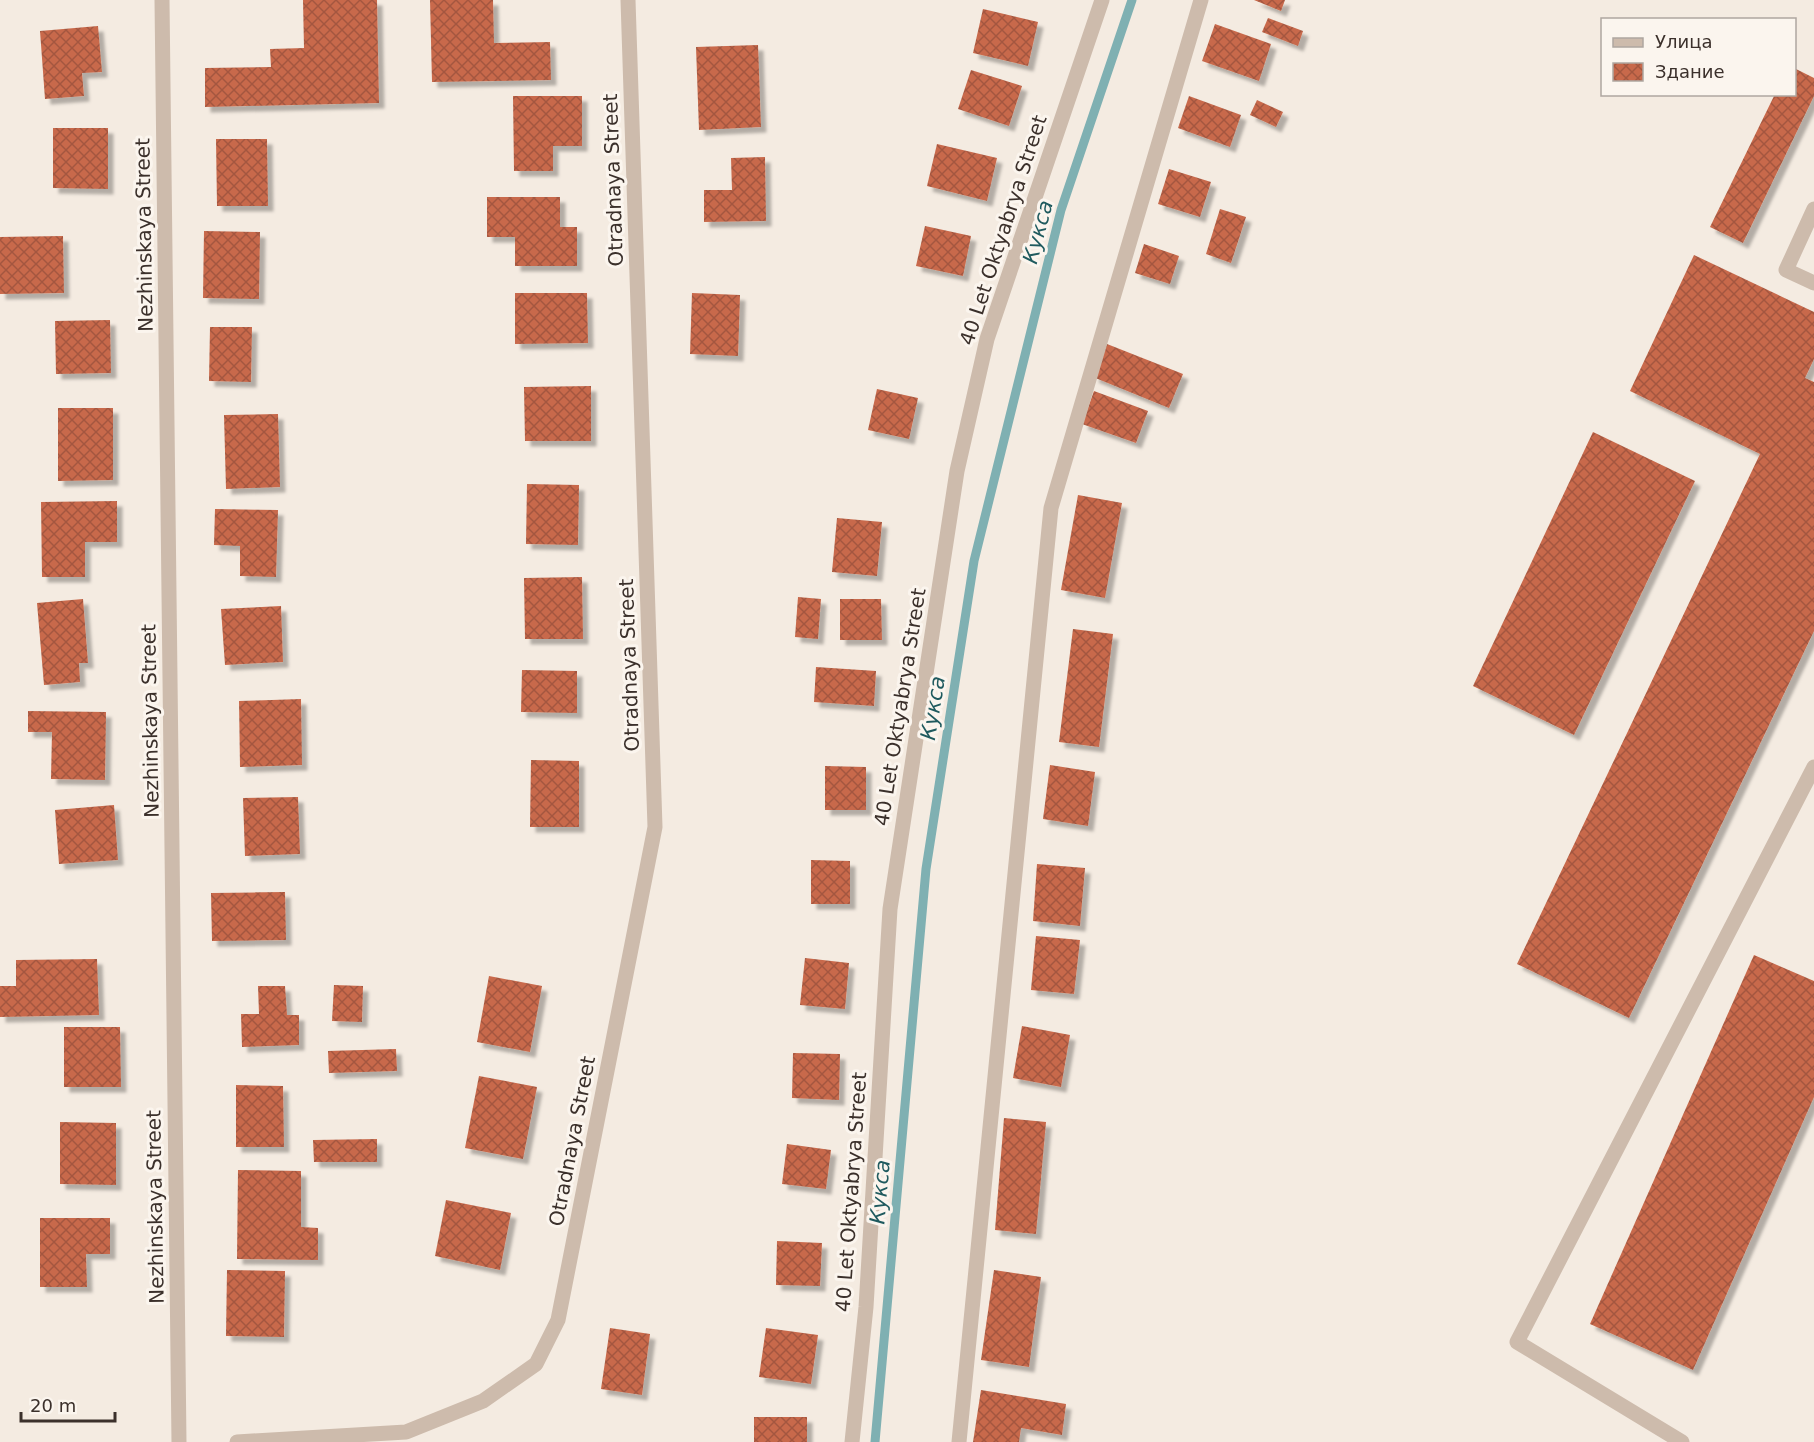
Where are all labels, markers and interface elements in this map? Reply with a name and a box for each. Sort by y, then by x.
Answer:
legend [1601,18,1796,96]
text: Улица [1655,31,1712,52]
text: Здание [1655,61,1725,82]
street label: Otradnaya Street [598,93,628,267]
street label: 40 Let Oktyabrya Street [954,112,1052,348]
street label: Nezhinskaya Street [130,138,158,332]
water label: Кукса [1018,198,1058,266]
street label: Otradnaya Street [614,578,644,752]
street label: 40 Let Oktyabrya Street [869,586,931,828]
street label: Nezhinskaya Street [136,624,164,818]
water label: Кукса [916,674,950,742]
street label: Otradnaya Street [544,1054,600,1228]
street label: 40 Let Oktyabrya Street [831,1071,871,1313]
street label: Nezhinskaya Street [141,1110,169,1304]
water label: Кукса [865,1159,895,1225]
scale bar [21,1385,116,1423]
text: 20 m [30,1395,76,1416]

